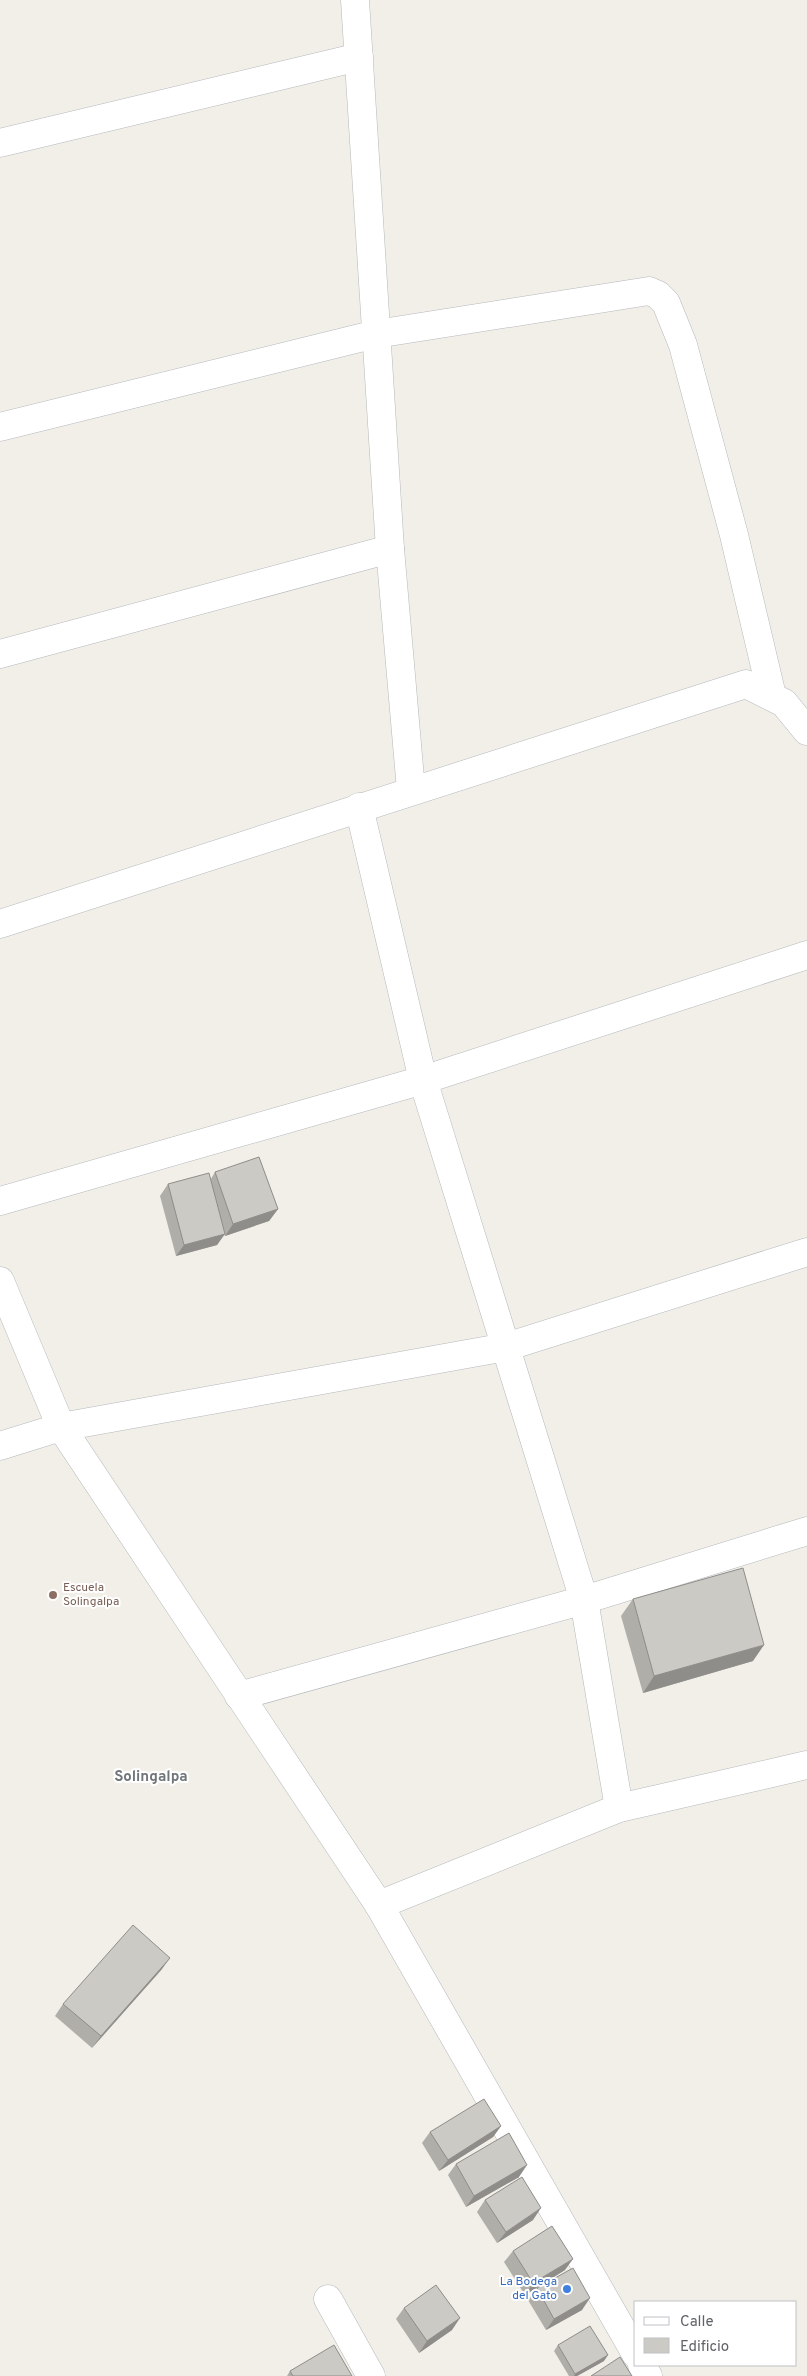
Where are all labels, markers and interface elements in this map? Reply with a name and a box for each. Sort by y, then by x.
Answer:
place label: Escuela Solingalpa [63,1580,119,1610]
marker: Escuela Solingalpa [47,1589,59,1601]
district label: Solingalpa [114,1768,188,1787]
place label: La Bodega del Gato [500,2274,557,2304]
marker: La Bodega del Gato [561,2283,573,2295]
legend [634,2301,797,2366]
text: Calle [680,2313,714,2332]
text: Edificio [680,2338,729,2357]

